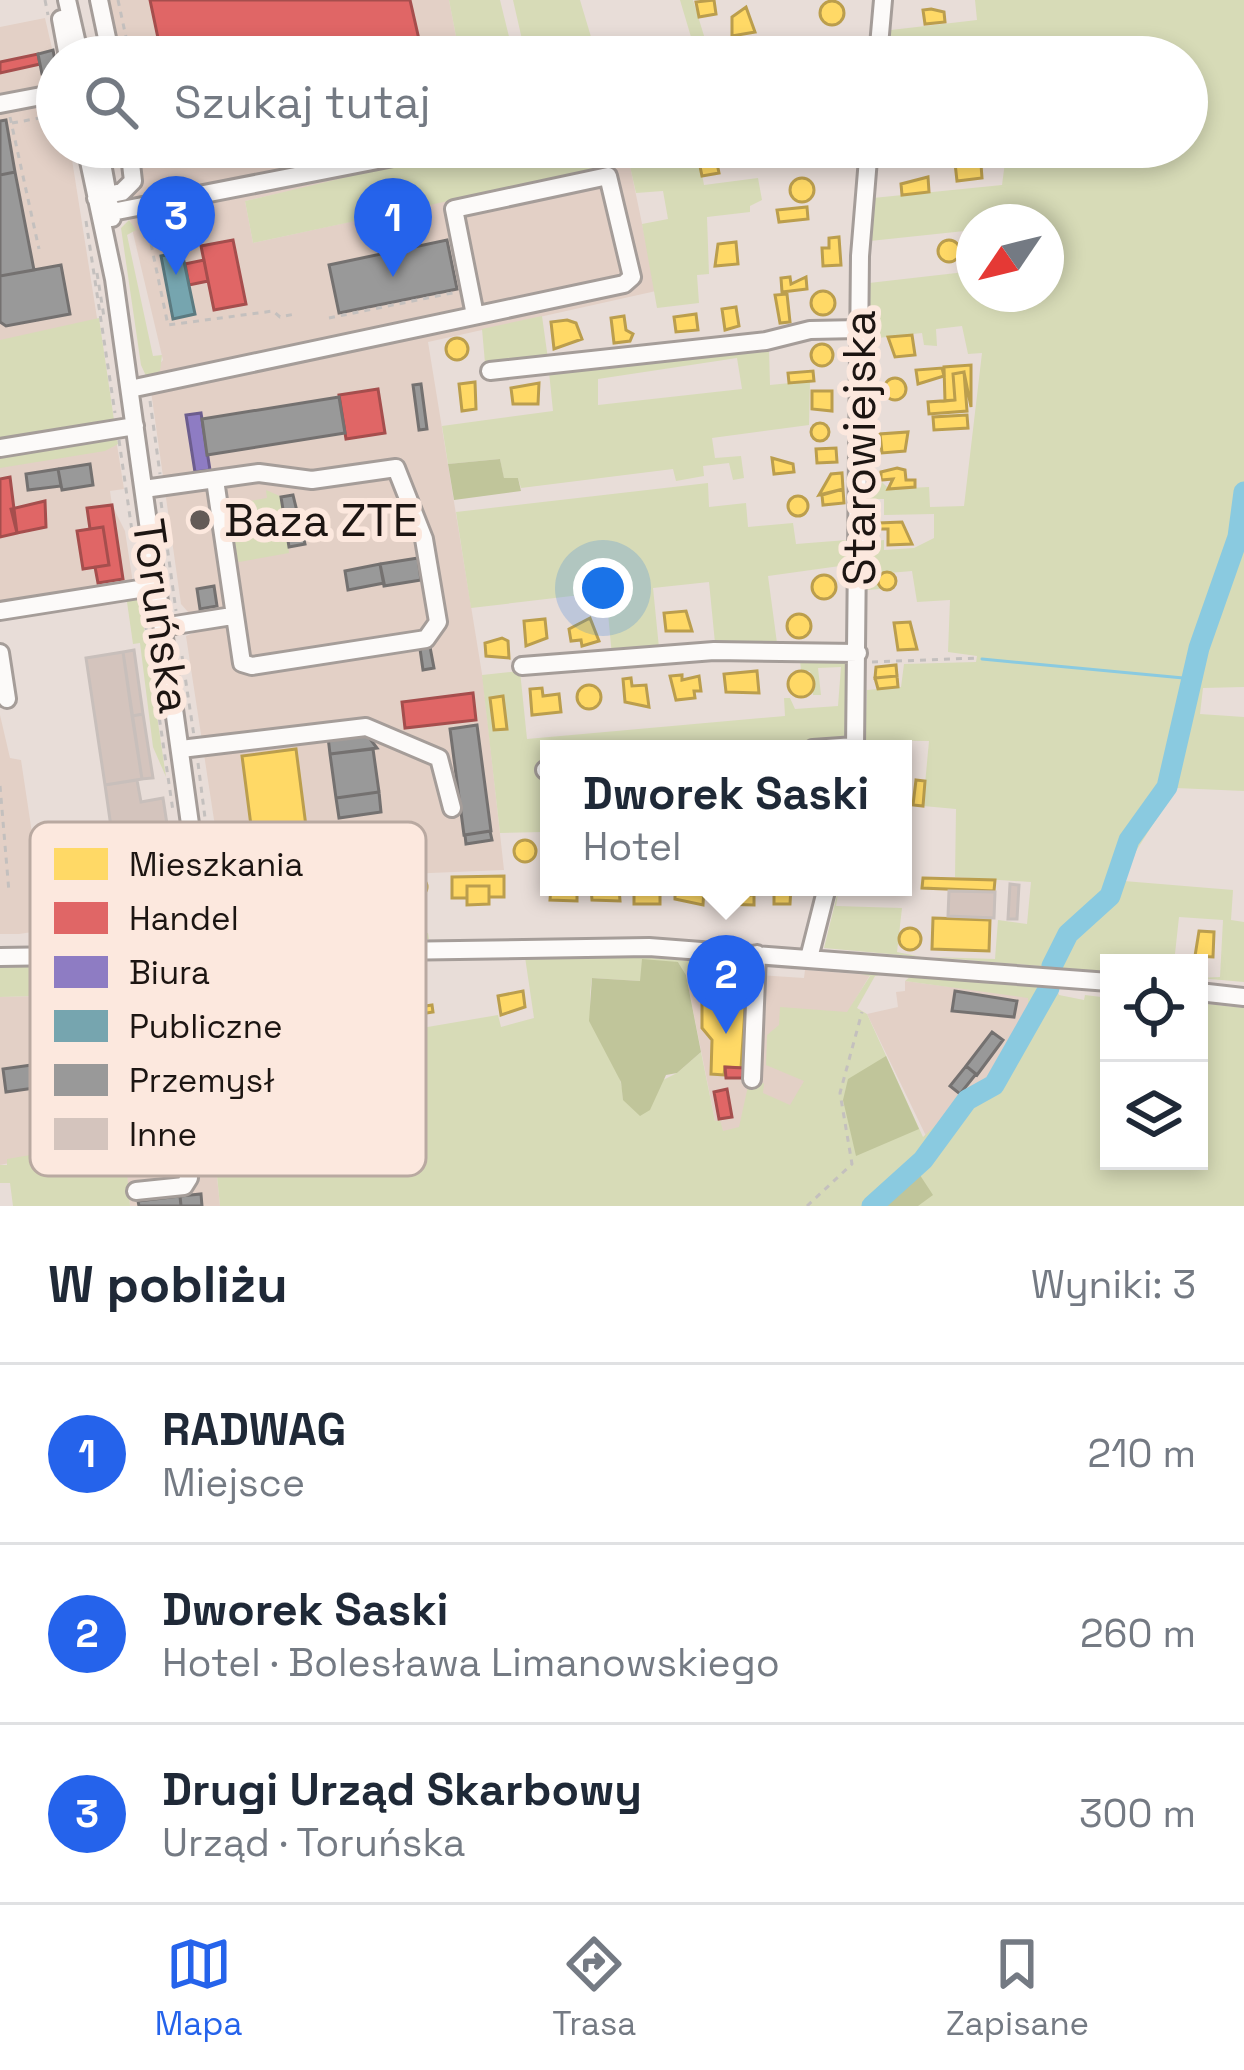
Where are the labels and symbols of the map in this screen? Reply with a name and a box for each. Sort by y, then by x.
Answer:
pin: 3 [137,176,215,275]
pin: 1 [354,178,432,277]
north arrow [956,204,1064,312]
street label: Starowiejska [831,310,888,586]
place label: Baza ZTE [224,492,418,549]
marker: Baza ZTE [187,507,213,533]
street label: Toruńska [120,515,203,717]
your location [573,558,633,618]
legend [30,822,426,1176]
text: Mieszkania [129,844,303,886]
text: Handel [129,898,239,940]
pin: 2 [687,935,765,1034]
text: Biura [129,952,210,994]
text: Publiczne [129,1006,283,1048]
text: Przemysł [129,1060,275,1102]
text: Inne [129,1114,197,1156]

